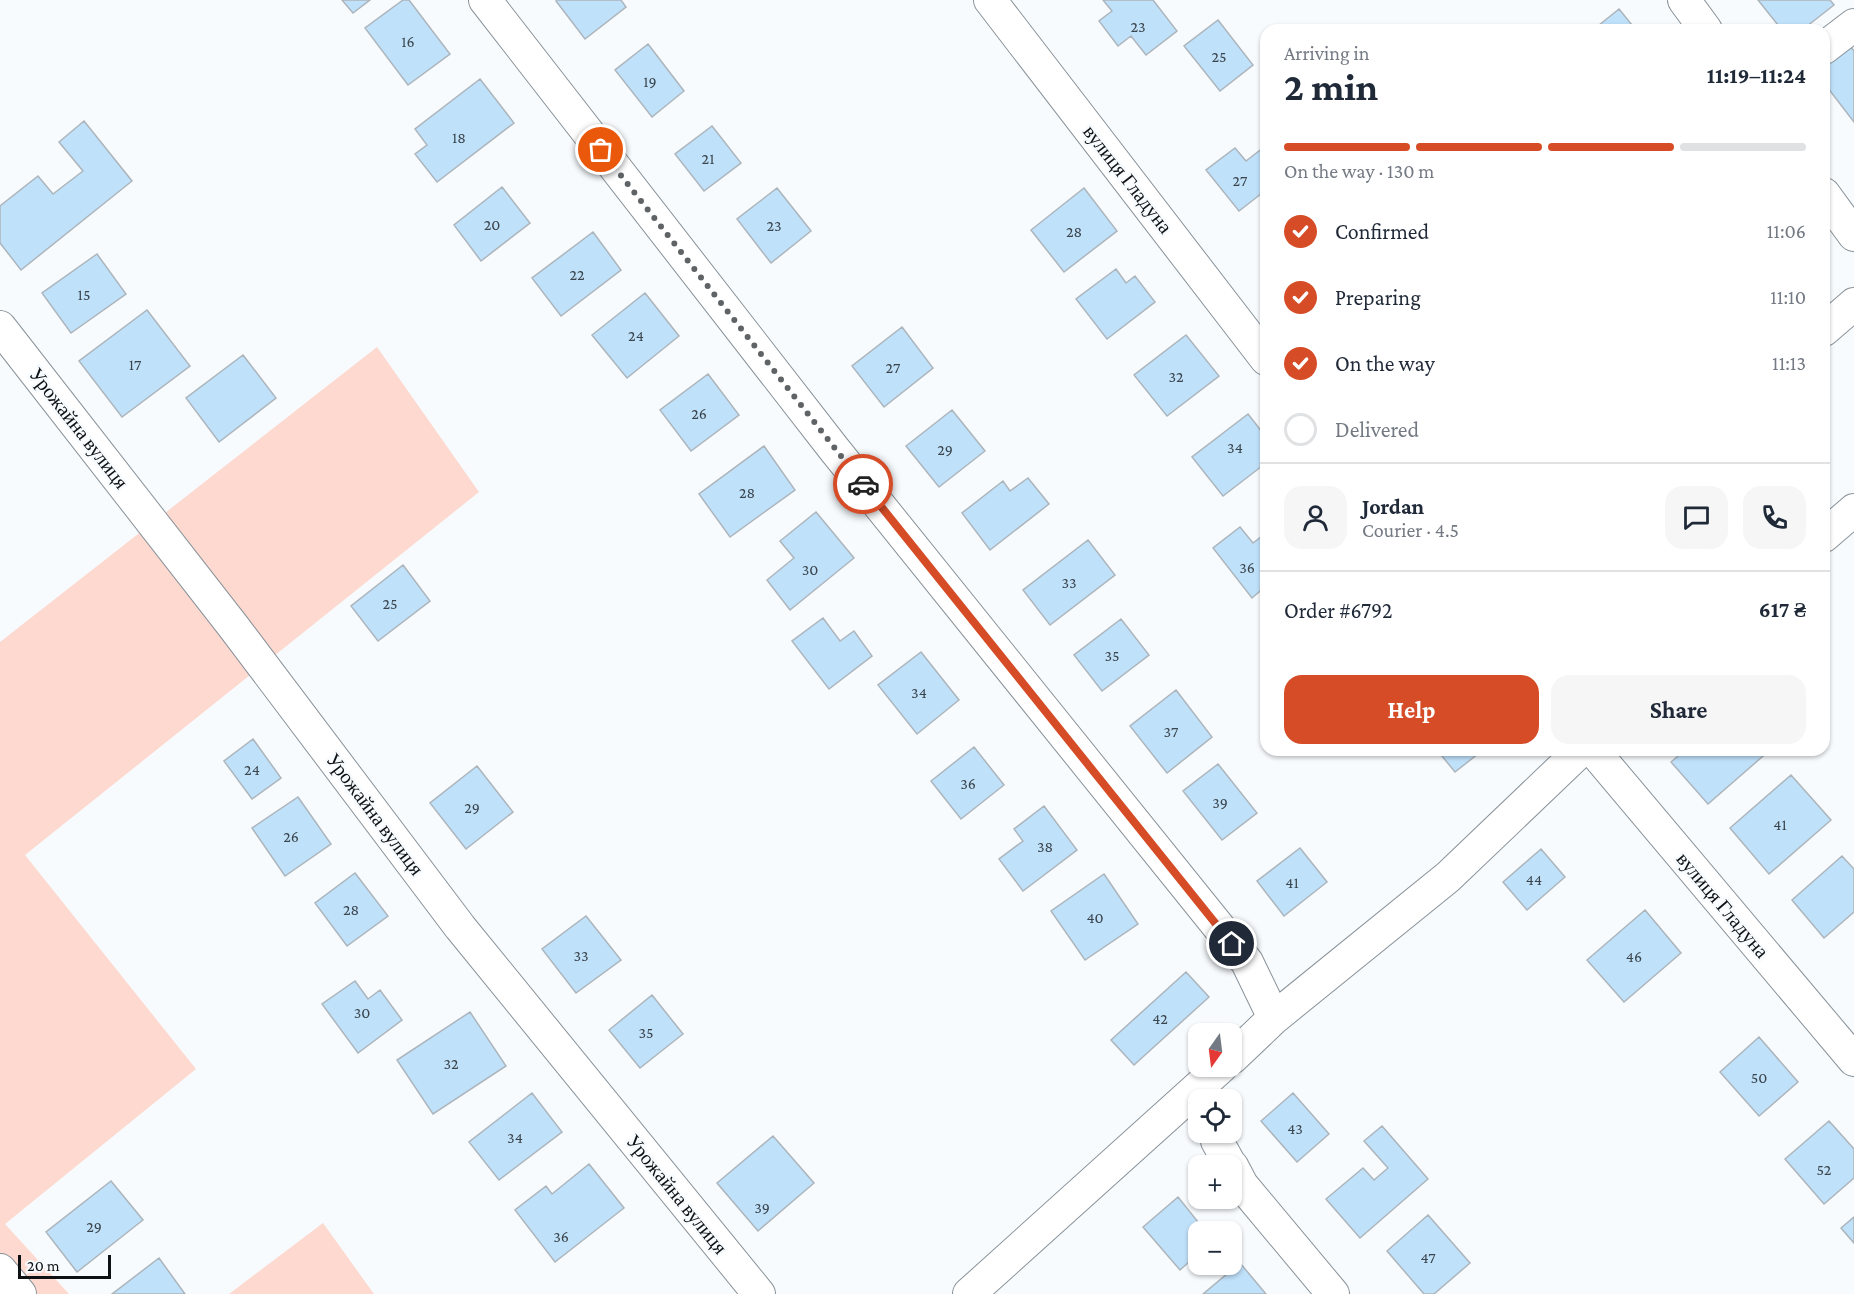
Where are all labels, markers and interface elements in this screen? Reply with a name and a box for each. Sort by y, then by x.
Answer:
house number: 23 [1130,18,1146,35]
house number: 16 [401,33,415,50]
text: Arriving in [1284,42,1369,64]
house number: 25 [1211,48,1227,65]
text: 11:19–11:24 [1707,63,1806,88]
text: 2 min [1284,65,1378,108]
house number: 19 [643,73,657,90]
street label: вулиця Гладуна [1078,121,1177,238]
pin [575,124,626,175]
house number: 18 [452,129,466,146]
icon: bag [584,133,617,166]
house number: 21 [702,150,714,167]
text: On the way · 130 m [1284,160,1434,182]
house number: 27 [1233,172,1248,189]
icon: check [1284,215,1317,248]
house number: 20 [484,216,500,233]
house number: 23 [766,217,782,234]
text: Confirmed [1335,219,1429,244]
text: 11:06 [1767,220,1806,242]
house number: 28 [1066,223,1082,240]
house number: 22 [569,266,585,283]
icon: check [1284,281,1317,314]
text: Preparing [1335,285,1421,310]
house number: 15 [78,286,90,303]
text: 11:10 [1770,286,1806,308]
house number: 24 [628,327,644,344]
icon: check [1284,347,1317,380]
text: On the way [1335,351,1435,376]
text: 11:13 [1772,352,1806,374]
house number: 17 [129,356,142,373]
house number: 27 [886,359,901,376]
street label: Урожайна вулиця [24,363,133,493]
house number: 32 [1168,368,1184,385]
house number: 26 [691,405,707,422]
text: Delivered [1335,417,1419,442]
house number: 34 [1227,439,1243,456]
house number: 29 [937,441,953,458]
courier [833,454,893,514]
icon: car [847,468,880,501]
house number: 28 [739,484,755,501]
button: person [1284,486,1347,549]
button: chat [1665,486,1728,549]
button: phone [1743,486,1806,549]
text: Jordan [1362,494,1424,519]
text: Courier · 4.5 [1362,519,1459,541]
house number: 36 [1239,559,1255,576]
house number: 30 [802,561,818,578]
house number: 33 [1061,574,1077,591]
house number: 25 [382,595,398,612]
text: 617 ₴ [1759,597,1806,622]
text: Order #6792 [1284,598,1392,623]
house number: 35 [1104,647,1120,664]
button: Help [1284,675,1539,744]
button: Share [1551,675,1806,744]
house number: 34 [911,684,927,701]
house number: 37 [1164,723,1179,740]
street label: Урожайна вулиця [321,749,428,880]
house number: 24 [244,761,260,778]
house number: 36 [960,775,976,792]
house number: 39 [1212,794,1228,811]
house number: 29 [464,799,480,816]
house number: 41 [1773,816,1787,833]
house number: 26 [283,828,299,845]
house number: 38 [1037,838,1053,855]
street label: вулиця Гладуна [1672,848,1774,963]
house number: 44 [1526,871,1542,888]
house number: 41 [1285,874,1299,891]
house number: 28 [343,901,359,918]
house number: 40 [1086,909,1104,926]
pin [1206,918,1257,969]
icon: home [1215,927,1248,960]
house number: 33 [573,947,589,964]
house number: 46 [1626,948,1642,965]
house number: 30 [354,1004,370,1021]
house number: 42 [1152,1010,1168,1027]
north arrow [1188,1023,1242,1077]
map controls [1188,1023,1242,1275]
house number: 35 [638,1024,654,1041]
house number: 32 [443,1055,459,1072]
house number: 50 [1751,1069,1767,1086]
button: locate [1188,1089,1242,1143]
house number: 43 [1287,1120,1303,1137]
house number: 34 [507,1129,523,1146]
street label: Урожайна вулиця [621,1130,732,1259]
button: + [1188,1155,1242,1209]
house number: 52 [1817,1161,1832,1178]
house number: 39 [754,1199,770,1216]
house number: 29 [86,1218,102,1235]
button: − [1188,1221,1242,1275]
house number: 36 [553,1228,569,1245]
house number: 47 [1420,1249,1436,1266]
scale bar [18,1252,111,1280]
text: 20 m [27,1257,60,1274]

